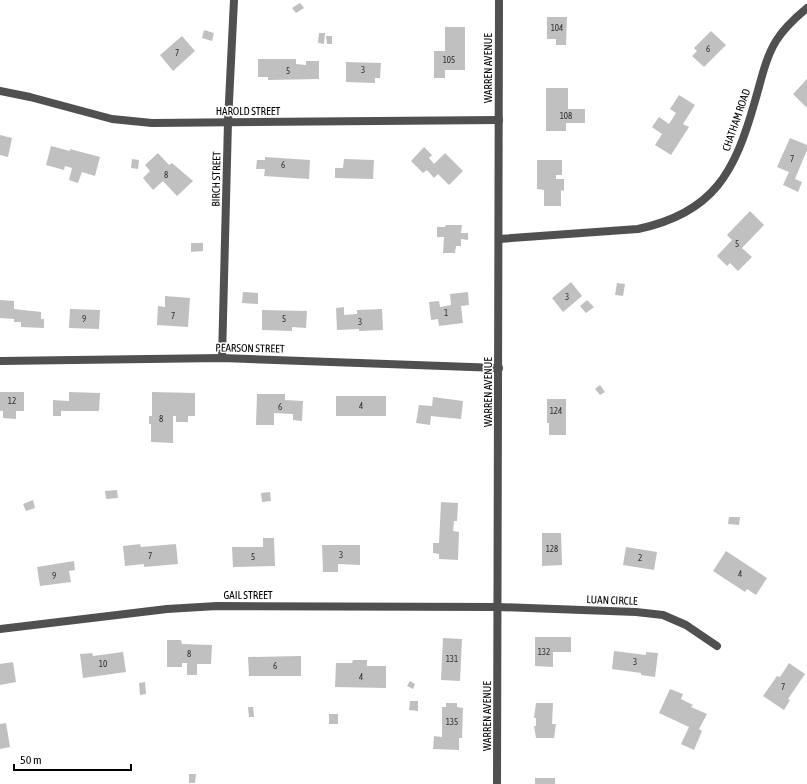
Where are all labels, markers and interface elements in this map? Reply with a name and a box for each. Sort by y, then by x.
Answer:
house number: 104 [551,23,563,33]
street label: WARREN AVENUE [482,33,494,103]
house number: 6 [706,44,710,54]
house number: 7 [175,48,179,58]
house number: 105 [443,55,455,65]
house number: 3 [361,65,365,75]
house number: 5 [286,66,290,76]
street label: CHATHAM ROAD [720,87,752,153]
street label: HAROLD STREET [216,105,281,117]
house number: 108 [560,111,572,121]
street label: BIRCH STREET [210,151,222,207]
house number: 7 [790,154,794,164]
house number: 6 [281,160,285,170]
house number: 8 [164,170,168,180]
house number: 5 [735,239,739,249]
house number: 3 [565,292,569,302]
house number: 1 [444,308,448,318]
house number: 7 [171,311,175,321]
house number: 9 [82,314,86,324]
house number: 5 [282,314,286,324]
house number: 3 [358,317,362,327]
street label: PEARSON STREET [215,341,285,355]
street label: WARREN AVENUE [482,357,494,427]
house number: 12 [8,396,16,406]
house number: 4 [359,401,363,411]
house number: 6 [278,402,282,412]
house number: 124 [550,406,562,416]
house number: 8 [159,414,163,424]
house number: 128 [546,544,558,554]
house number: 3 [339,550,343,560]
house number: 7 [148,551,152,561]
house number: 5 [251,552,255,562]
house number: 2 [638,553,642,563]
house number: 4 [738,569,742,579]
house number: 9 [52,571,56,581]
street label: GAIL STREET [224,589,273,601]
street label: LUAN CIRCLE [586,593,638,607]
house number: 132 [538,647,550,657]
house number: 8 [187,649,191,659]
house number: 131 [446,654,458,664]
house number: 3 [633,657,637,667]
house number: 10 [99,659,107,669]
house number: 6 [273,661,277,671]
house number: 4 [359,672,363,682]
street label: WARREN AVENUE [481,681,493,751]
house number: 7 [781,682,785,692]
house number: 135 [446,717,458,727]
scale bar [14,746,131,772]
text: 50 m [20,753,42,767]

